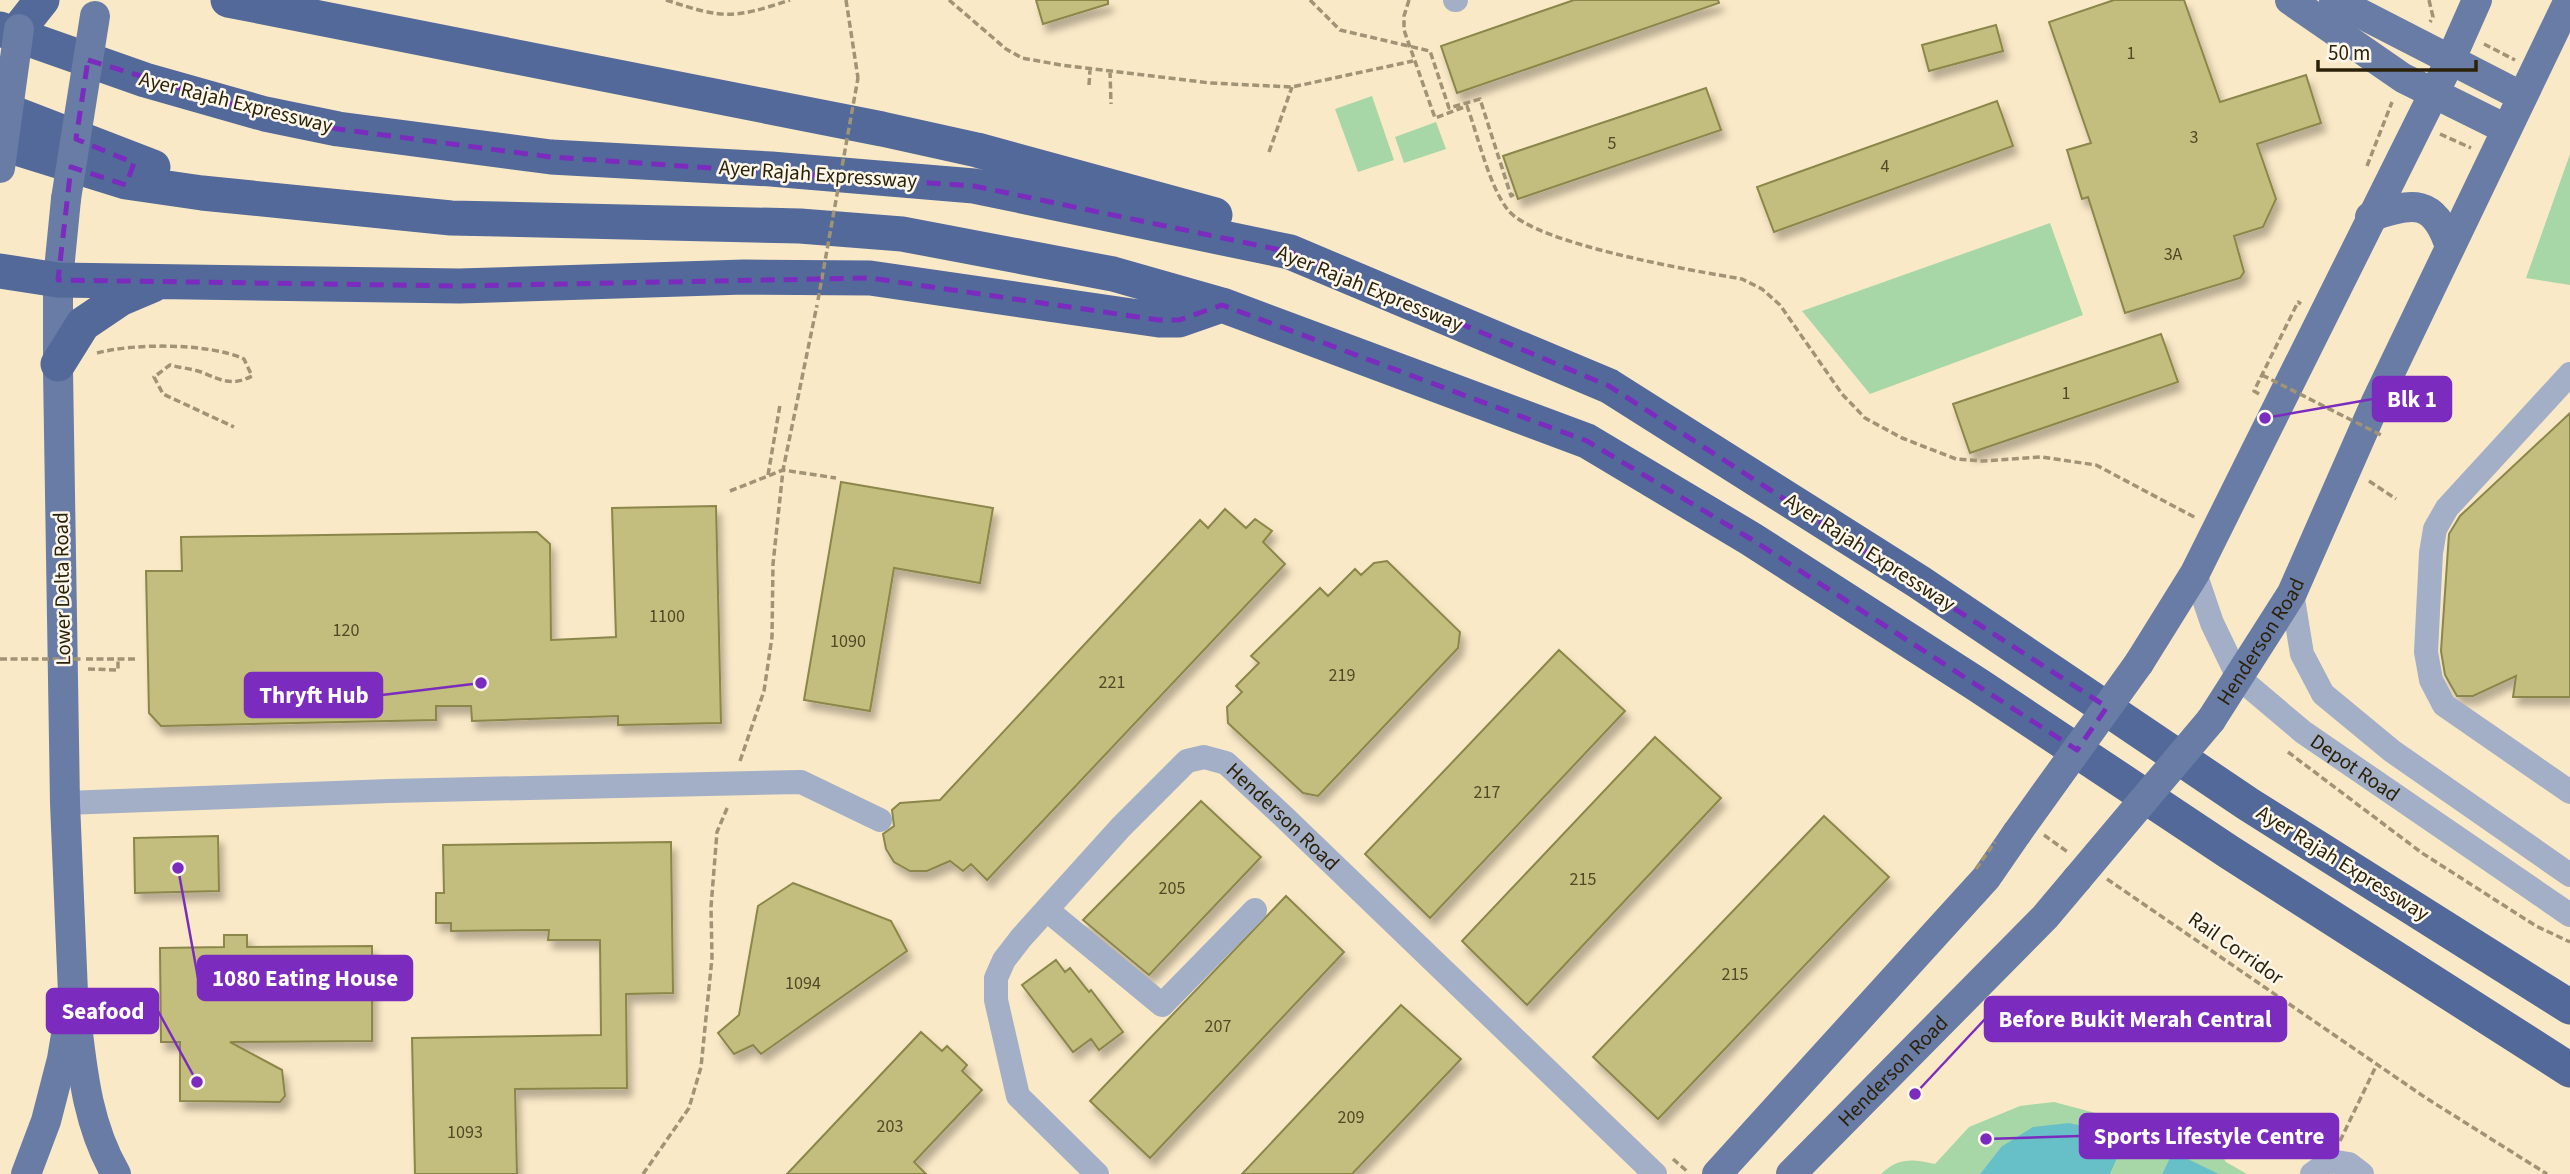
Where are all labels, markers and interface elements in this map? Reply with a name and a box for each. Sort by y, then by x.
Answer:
scale bar [2318,28,2476,72]
text: 50 m [2328,38,2370,68]
house number: 1 [2127,41,2135,66]
street label: Ayer Rajah Expressway [136,63,336,141]
house number: 3 [2190,125,2199,150]
house number: 5 [1608,131,1617,156]
street label: Ayer Rajah Expressway [718,152,918,196]
house number: 4 [1881,154,1890,179]
street label: Ayer Rajah Expressway [1272,237,1468,339]
house number: 3A [2164,242,2183,267]
callout: Blk 1 [2373,377,2451,421]
house number: 1 [2062,381,2070,406]
text: Blk 1 [2387,383,2437,416]
street label: Ayer Rajah Expressway [1779,485,1962,619]
street label: Lower Delta Road [46,512,78,666]
street label: Henderson Road [2209,573,2312,711]
house number: 1100 [649,604,685,629]
house number: 120 [333,618,359,643]
house number: 1090 [830,629,866,654]
house number: 219 [1329,663,1355,688]
house number: 221 [1099,670,1125,695]
callout: Thryft Hub [245,673,382,717]
text: Thryft Hub [259,679,369,712]
street label: Depot Road [2304,726,2406,809]
street label: Henderson Road [1219,755,1346,878]
house number: 217 [1474,780,1500,805]
street label: Ayer Rajah Expressway [2251,798,2435,928]
house number: 215 [1570,867,1596,892]
house number: 205 [1159,876,1185,901]
street label: Rail Corridor [2182,904,2290,992]
callout: 1080 Eating House [198,956,412,1000]
text: 1080 Eating House [212,962,398,995]
house number: 215 [1722,962,1748,987]
house number: 1094 [785,971,821,996]
callout: Seafood [47,989,158,1033]
text: Seafood [62,995,144,1028]
callout: Before Bukit Merah Central [1985,997,2286,1041]
text: Before Bukit Merah Central [1998,1003,2272,1036]
street label: Henderson Road [1831,1008,1955,1133]
house number: 207 [1205,1014,1231,1039]
house number: 209 [1338,1105,1364,1130]
house number: 203 [877,1114,903,1139]
callout: Sports Lifestyle Centre [2080,1114,2338,1158]
house number: 1093 [447,1120,483,1145]
text: Sports Lifestyle Centre [2094,1120,2324,1153]

